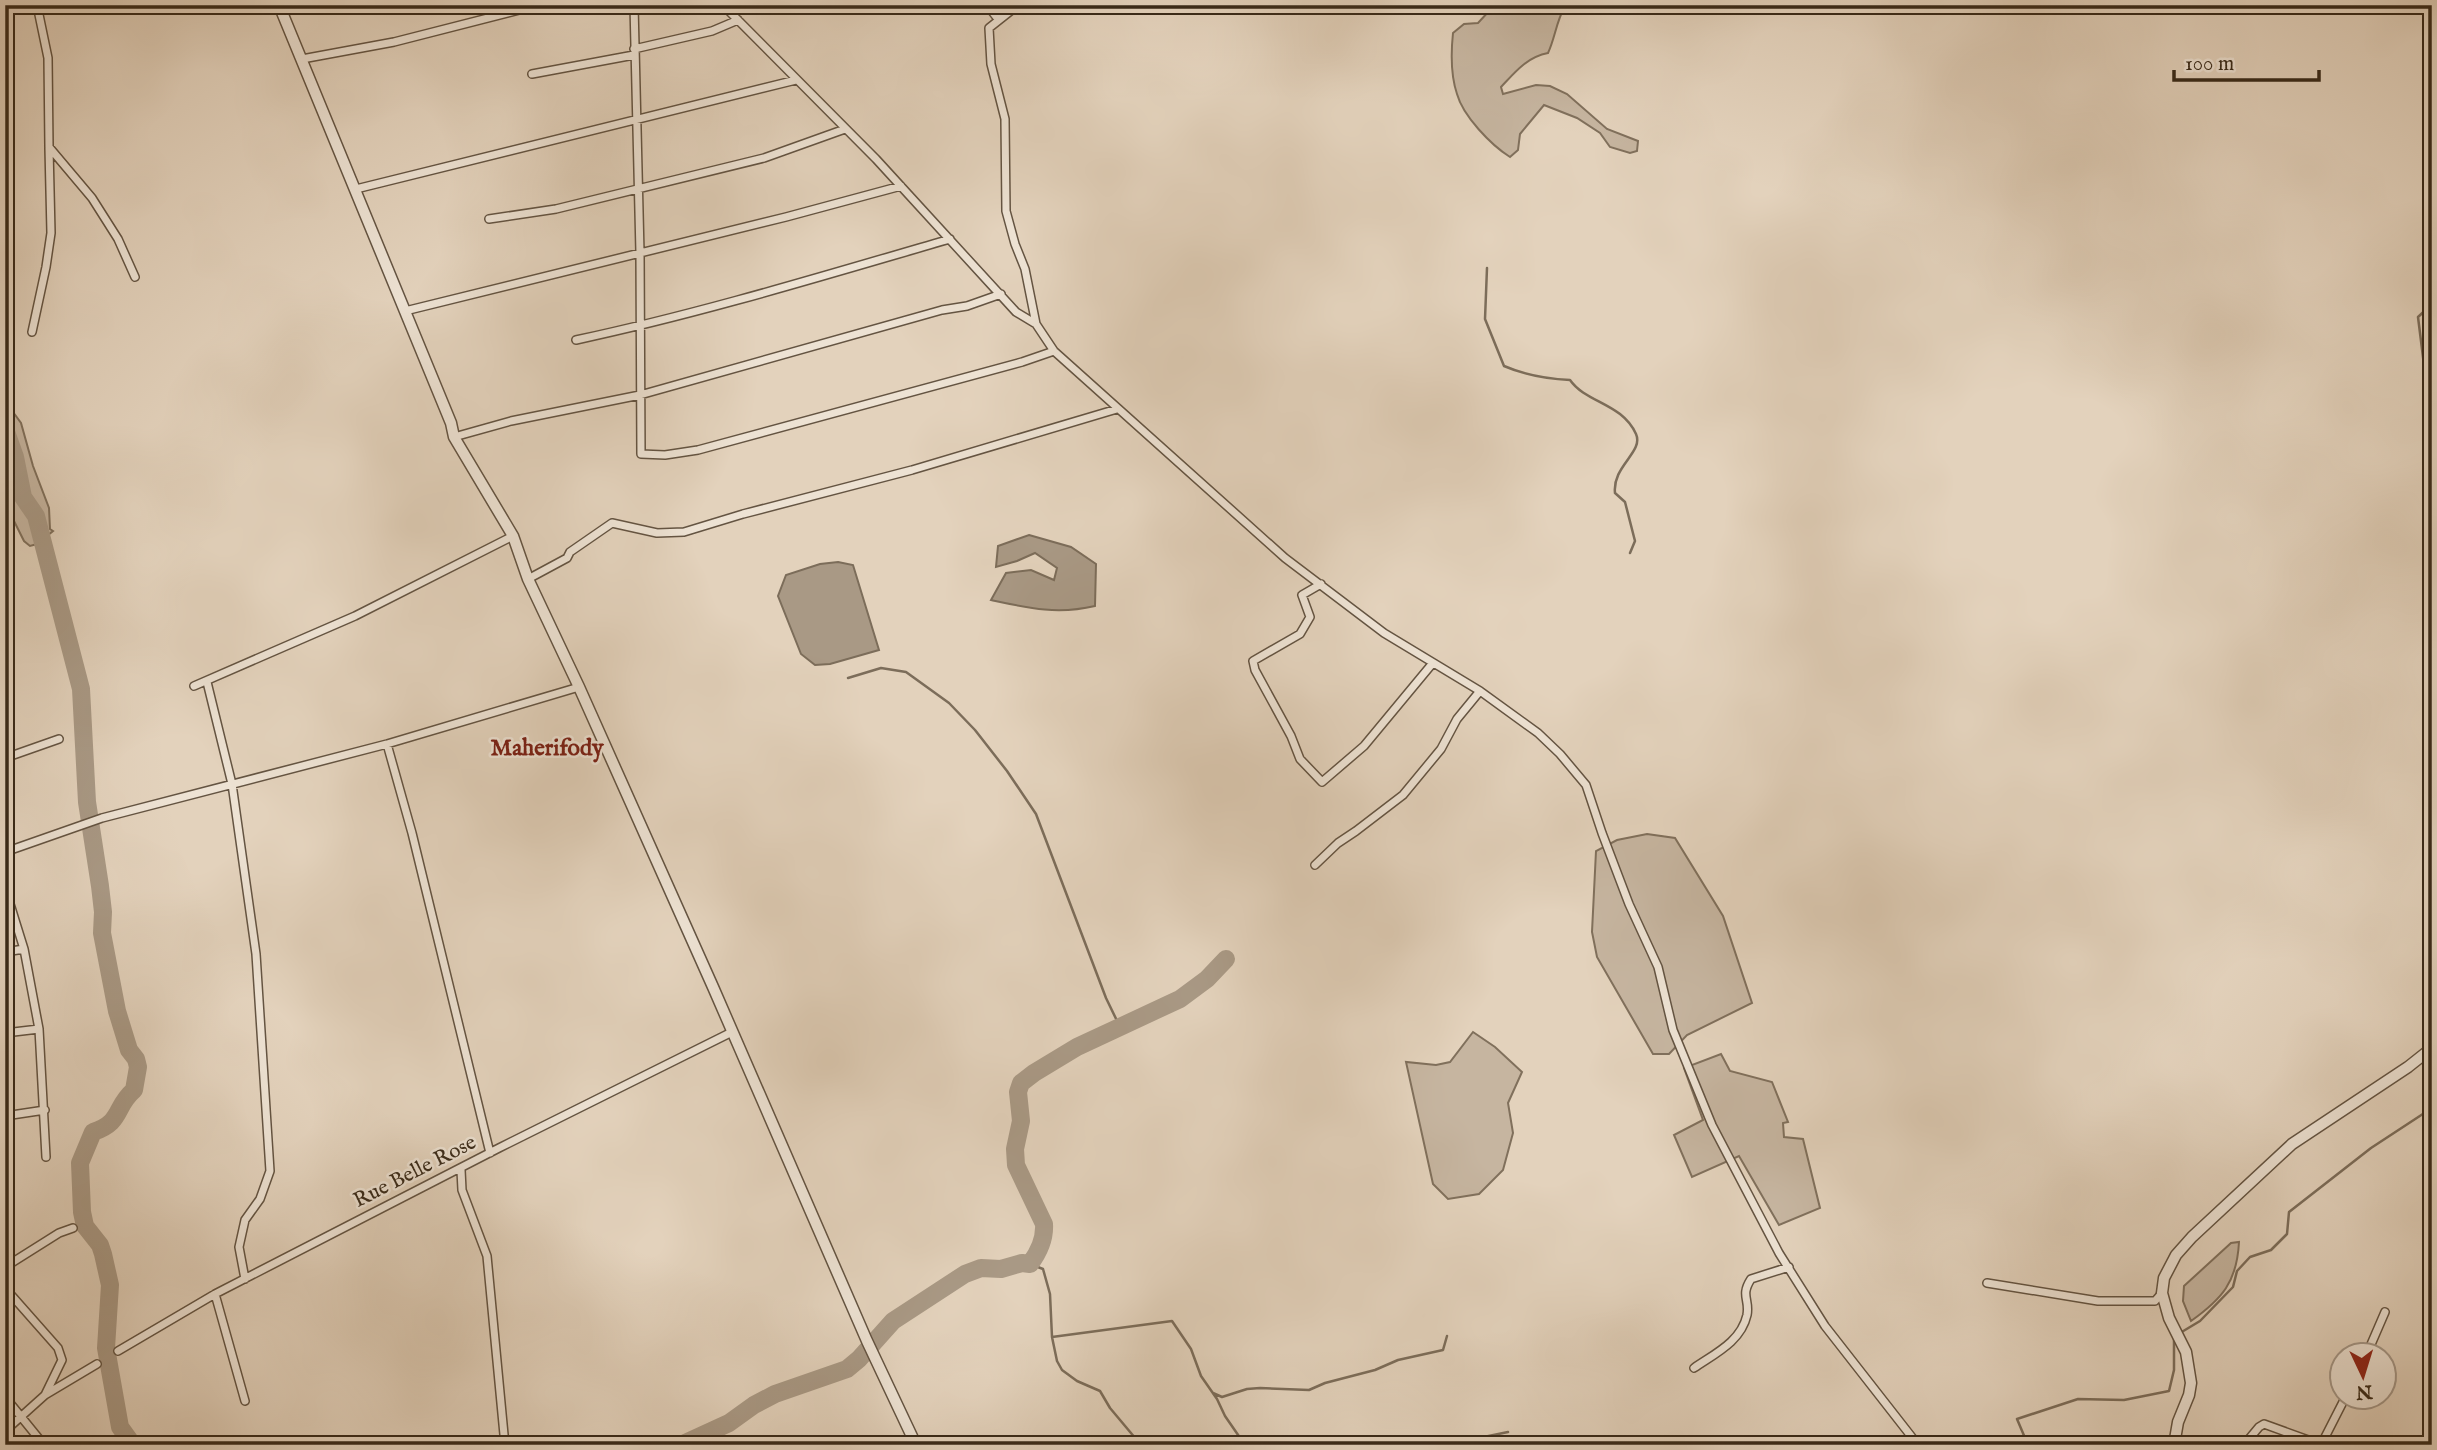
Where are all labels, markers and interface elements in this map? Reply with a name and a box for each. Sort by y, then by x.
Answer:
scale bar [2174,38,2320,82]
text: 100 m [2185,51,2234,78]
district label: Maherifody [491,734,604,763]
street label: Rue Belle Rose [349,1129,481,1215]
north arrow [2328,1342,2398,1412]
text: N [2354,1378,2374,1404]

